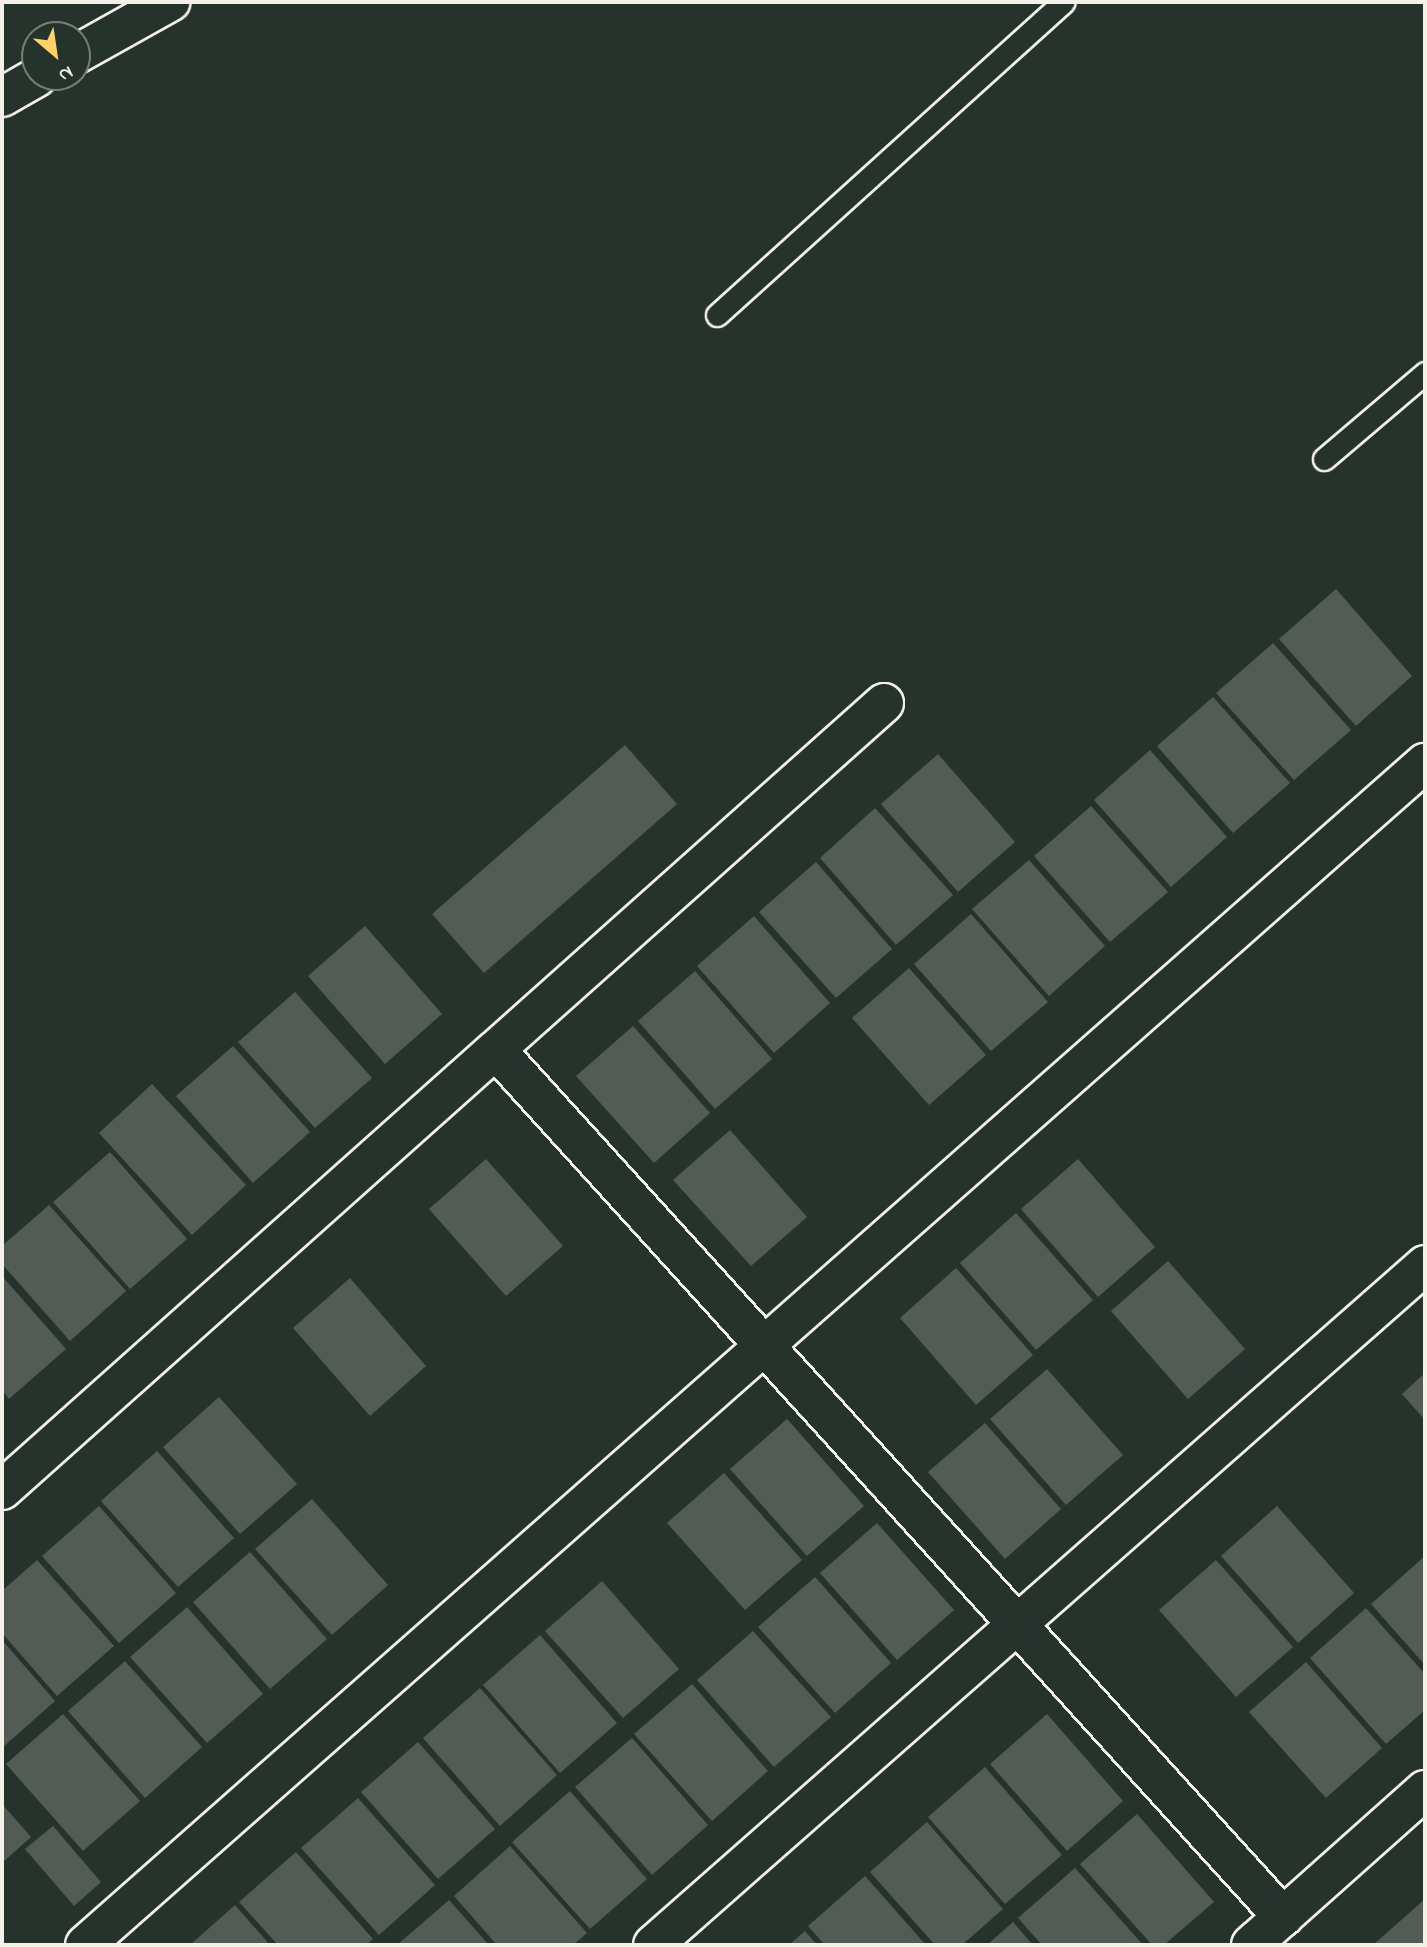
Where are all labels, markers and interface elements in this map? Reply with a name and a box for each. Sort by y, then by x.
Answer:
north arrow [21,21,91,91]
text: N [53,58,78,88]

